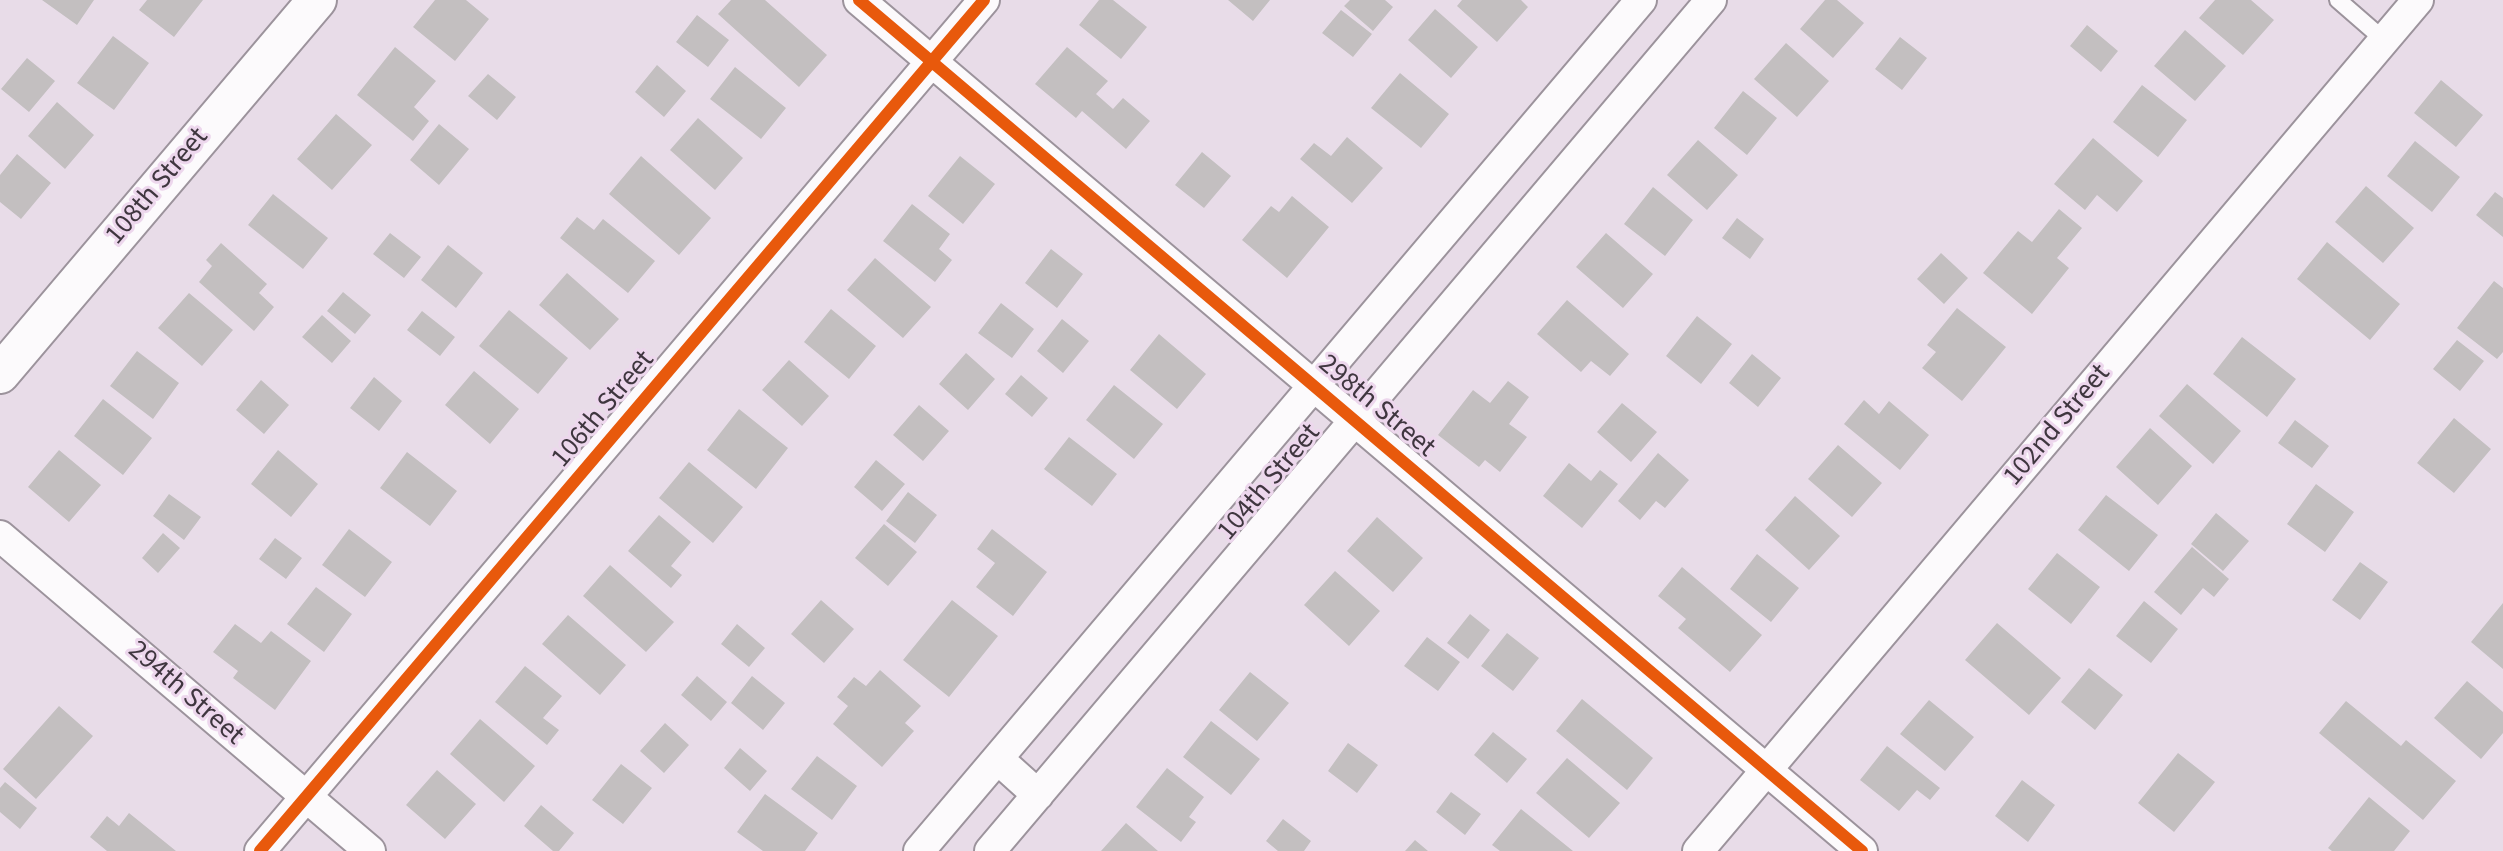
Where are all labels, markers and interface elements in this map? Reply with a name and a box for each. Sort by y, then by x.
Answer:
street label: 108th Street [99,122,217,252]
street label: 106th Street [545,345,663,475]
street label: 298th Street [1311,348,1441,466]
street label: 102nd Street [1997,358,2119,494]
street label: 104th Street [1211,418,1329,548]
street label: 294th Street [120,635,250,753]

